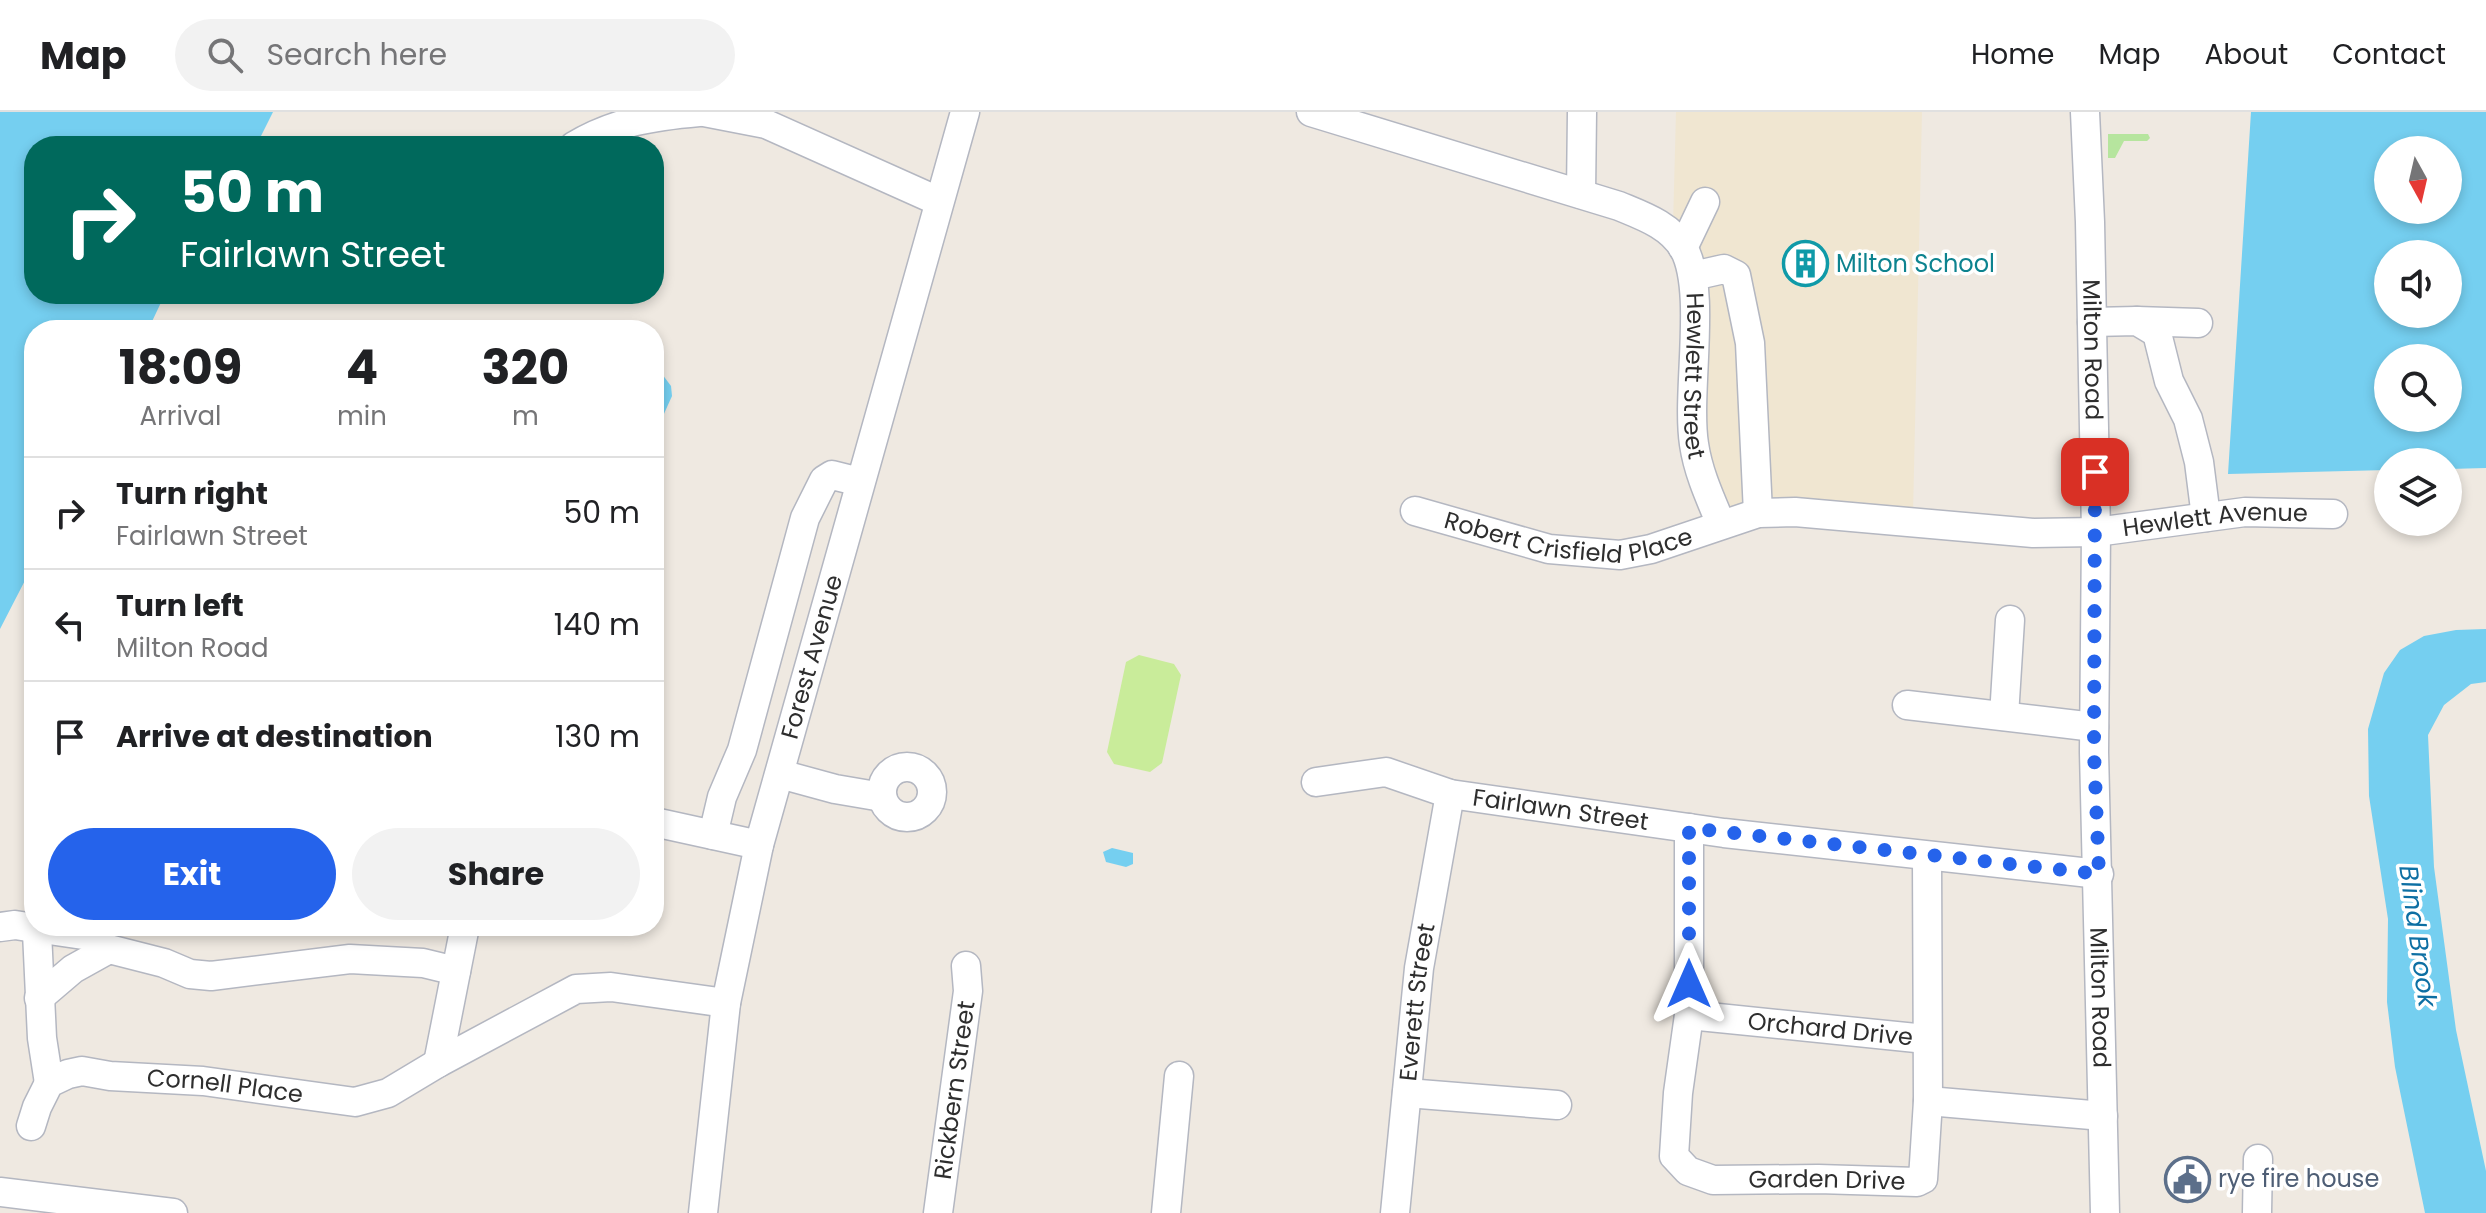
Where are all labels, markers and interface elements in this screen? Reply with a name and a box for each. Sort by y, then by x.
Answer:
search box [175,19,735,91]
text: Map [40,29,127,82]
icon: search [203,33,247,77]
text: Search here [267,33,447,76]
text: Home [1971,35,2054,74]
text: Map [2098,35,2160,74]
text: About [2204,35,2288,74]
text: Contact [2332,35,2446,74]
north arrow [2374,136,2462,224]
map controls [2374,136,2462,536]
text: 50 m [180,153,324,232]
icon: right [48,168,152,272]
text: Fairlawn Street [180,229,446,280]
building icon: Milton School [1781,240,1829,288]
button: sound [2374,240,2462,328]
place label: Milton School [1836,247,1995,280]
street label: Milton Road [2075,279,2111,421]
street label: Hewlett Street [1676,292,1713,462]
text: 18:09 [119,334,242,401]
text: 4 [346,334,378,401]
text: 320 [482,334,569,401]
button: search [2374,344,2462,432]
text: Arrival [140,398,221,434]
text: min [337,398,387,434]
text: m [512,398,539,434]
pin [2061,438,2129,506]
button: layers [2374,448,2462,536]
icon: arrive [2073,450,2117,494]
text: Turn right [116,472,268,515]
icon: right [48,491,92,535]
text: 50 m [563,491,640,534]
street label: Hewlett Avenue [2120,495,2308,544]
street label: Robert Crisfield Place [1440,503,1697,571]
text: Fairlawn Street [116,518,308,554]
street label: Forest Avenue [773,571,850,743]
text: Turn left [116,584,244,627]
icon: left [48,603,92,647]
text: 140 m [554,603,640,646]
text: Milton Road [116,630,268,666]
icon: arrive [48,715,92,759]
text: Arrive at destination [116,715,433,758]
text: 130 m [555,715,640,758]
street label: Fairlawn Street [1471,780,1651,838]
button: Exit [48,828,336,920]
button: Share [352,828,640,920]
water label: Blind Brook [2390,863,2446,1011]
street label: Everett Street [1391,921,1443,1083]
street label: Milton Road [2082,927,2119,1069]
position arrow [1647,942,1731,1026]
street label: Rickbern Street [926,999,982,1181]
street label: Orchard Drive [1746,1004,1914,1054]
street label: Cornell Place [146,1061,305,1111]
public building icon: rye fire house [2163,1155,2211,1203]
street label: Garden Drive [1748,1162,1906,1198]
place label: rye fire house [2218,1162,2379,1195]

